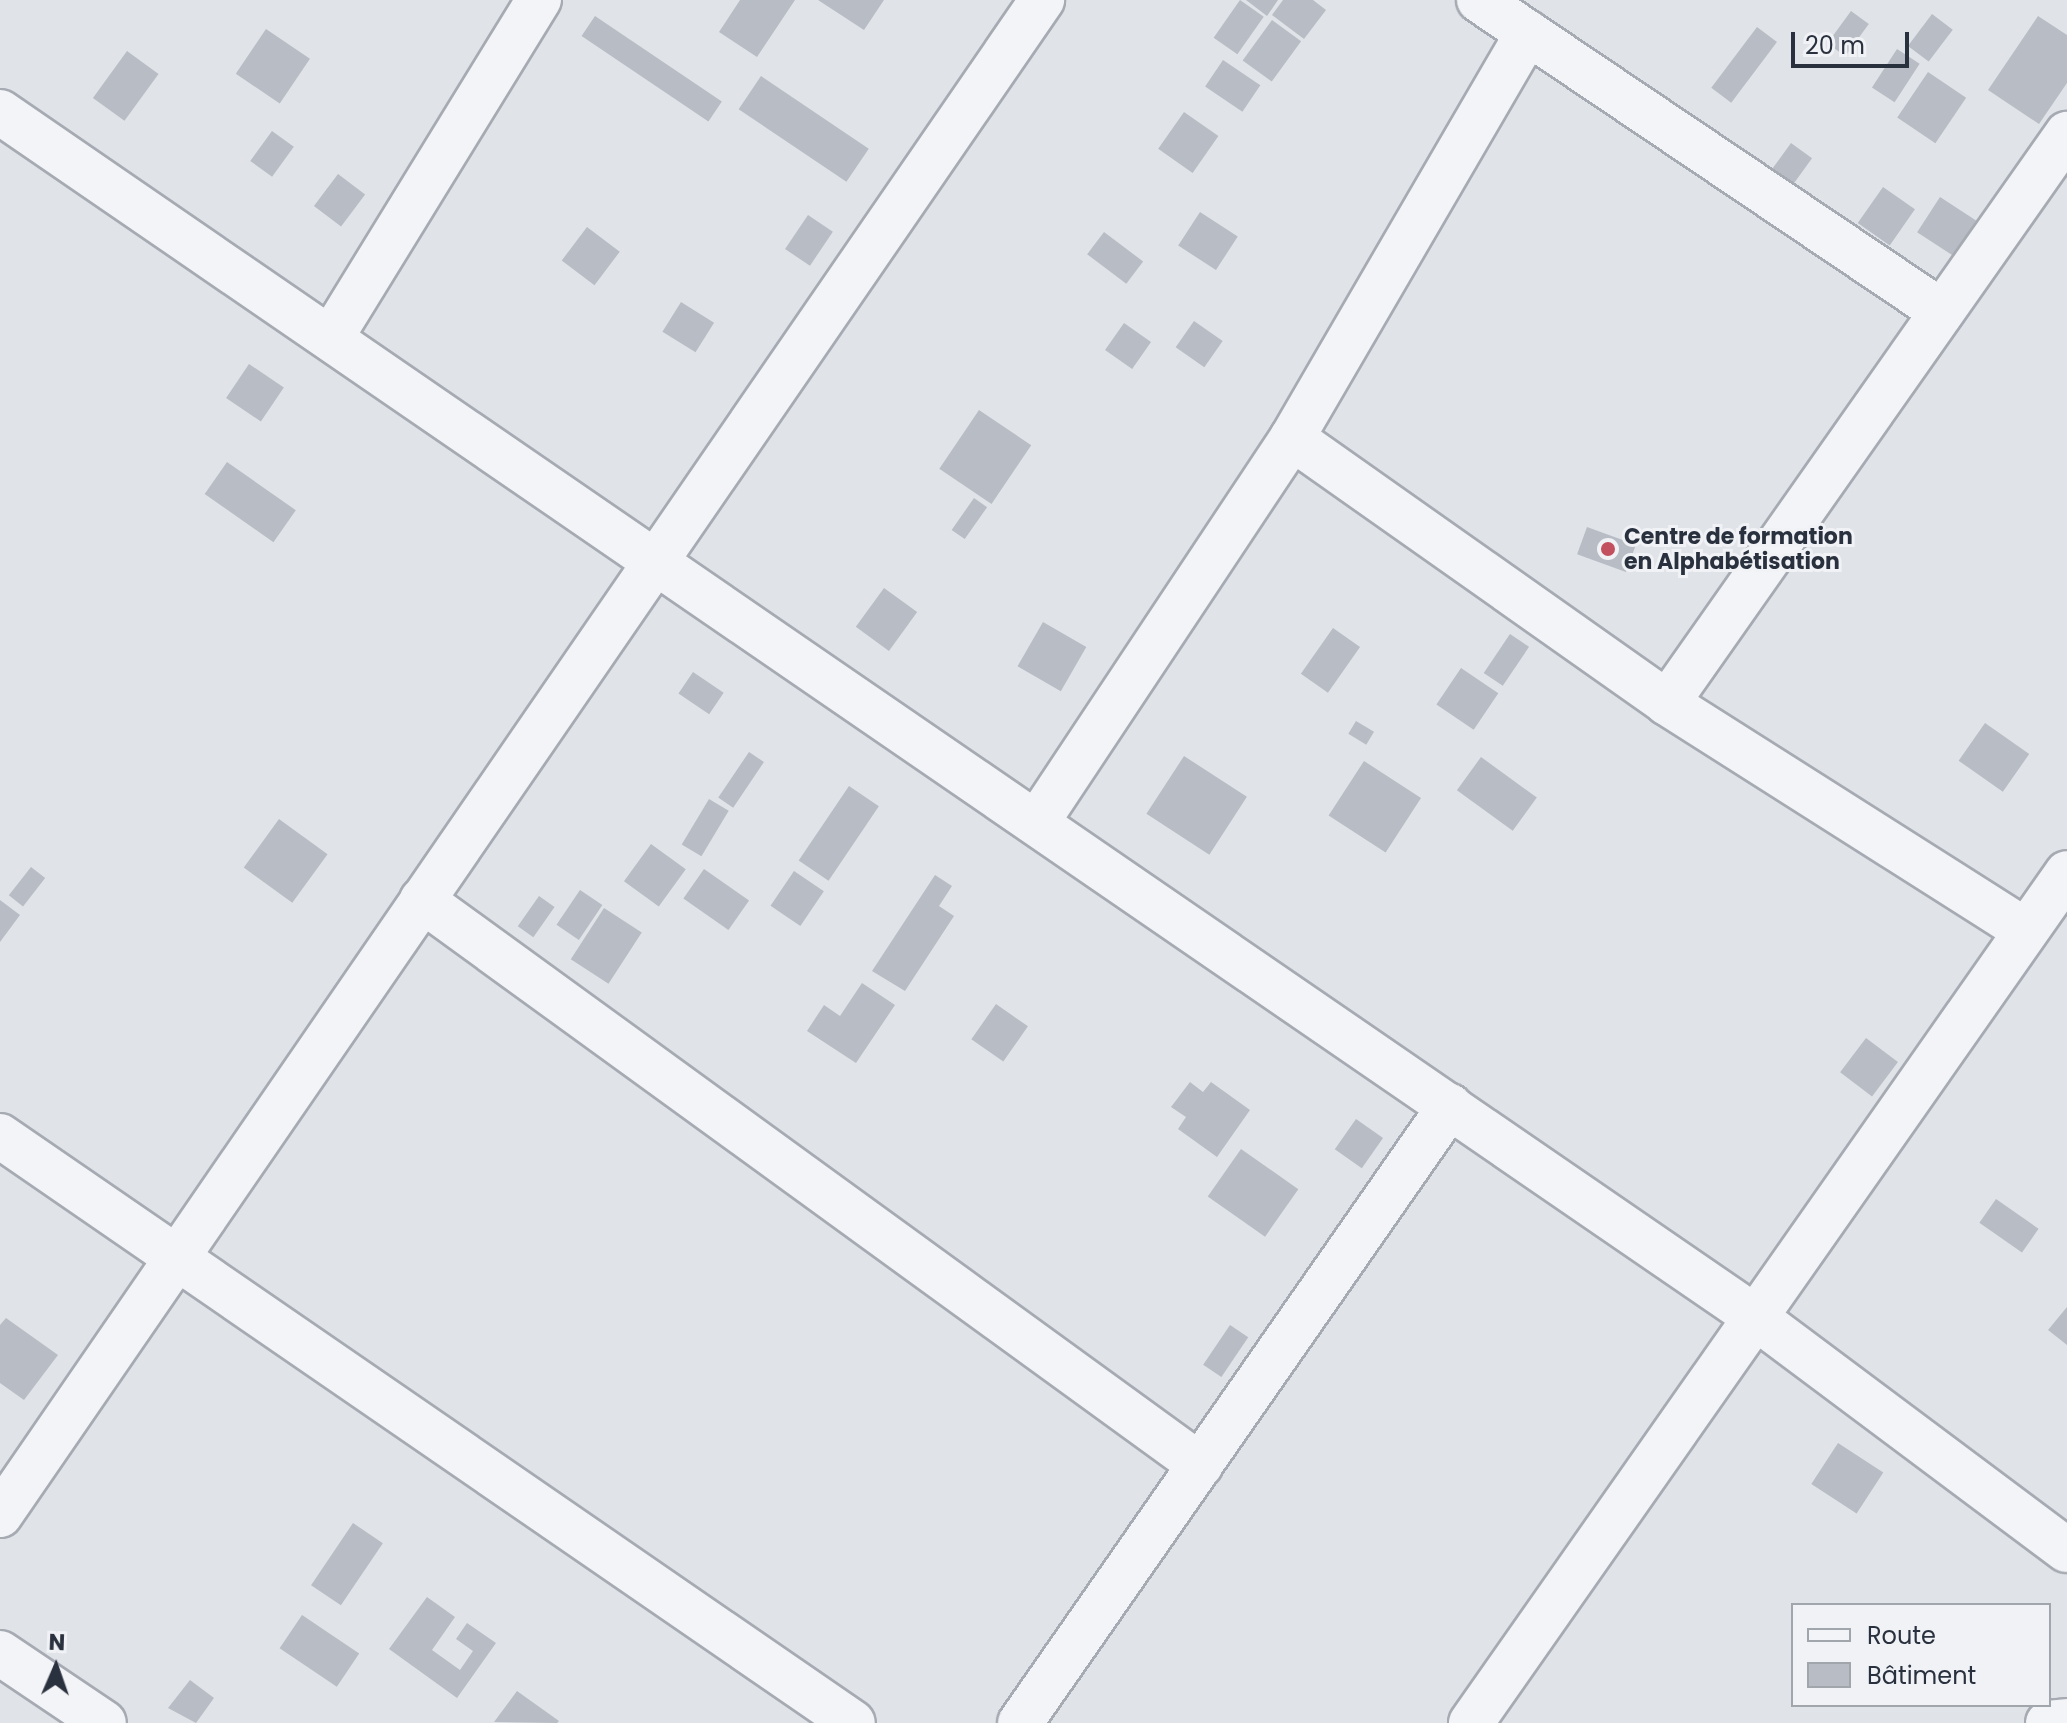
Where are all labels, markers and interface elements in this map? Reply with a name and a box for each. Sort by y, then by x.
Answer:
scale bar [1795,16,1913,66]
text: 20 m [1805,29,1865,62]
place label: Centre de formation en Alphabétisation [1624,523,1853,574]
marker: Centre de formation en Alphabétisation [1599,540,1617,558]
legend [1791,1603,2051,1707]
text: Route [1867,1619,1936,1652]
north arrow [16,1627,96,1707]
text: N [48,1627,66,1658]
text: Bâtiment [1867,1659,1976,1692]

